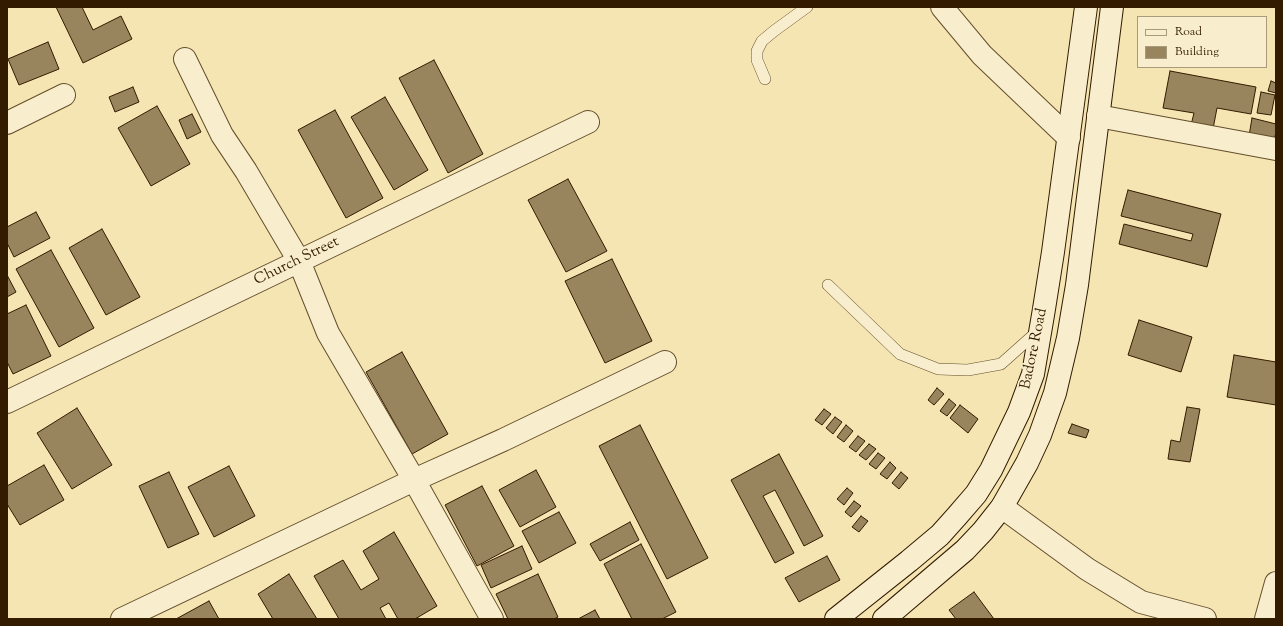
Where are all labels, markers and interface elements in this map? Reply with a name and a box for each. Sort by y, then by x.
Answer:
legend [1137,16,1267,68]
text: Road [1175,23,1202,41]
text: Building [1175,43,1219,61]
street label: Church Street [252,234,342,290]
street label: Badore Road [1018,307,1052,391]

